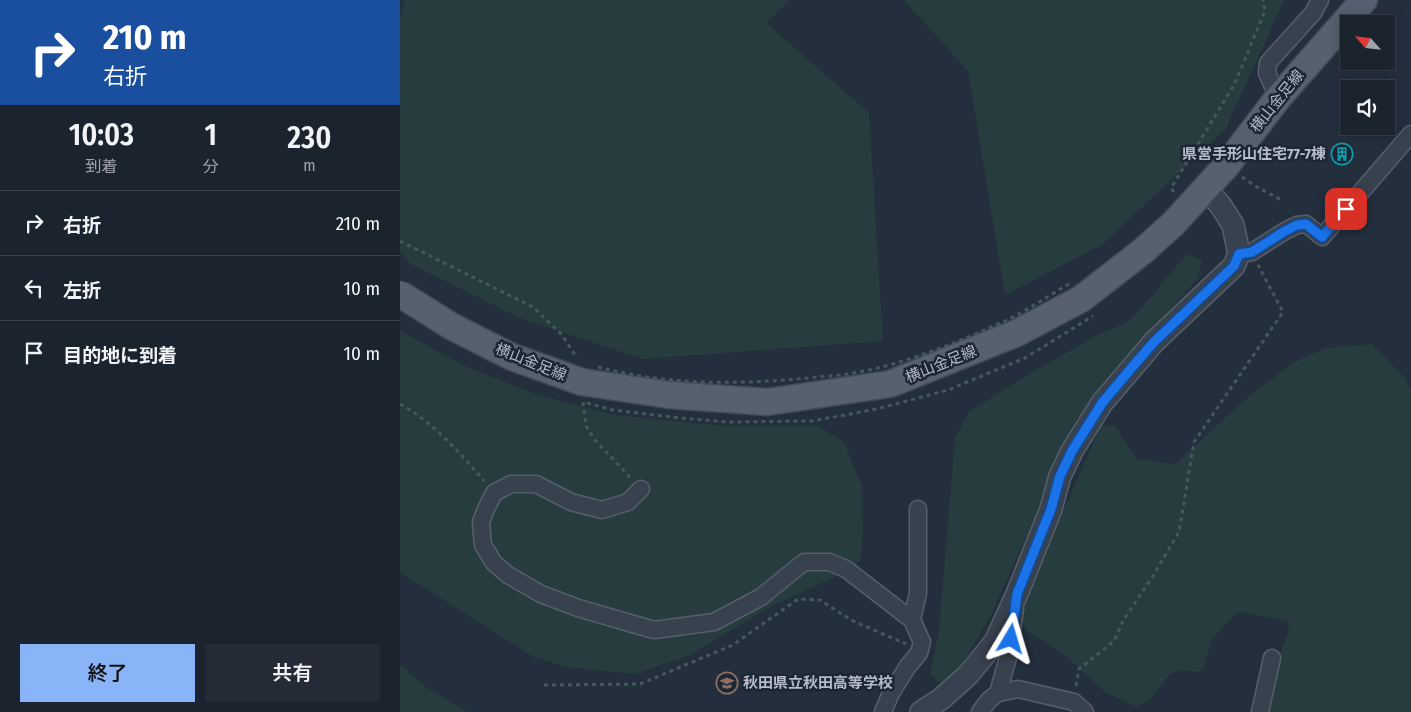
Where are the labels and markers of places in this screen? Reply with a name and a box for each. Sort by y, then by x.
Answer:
building icon: 県営手形山住宅77-7棟 [1330,142,1354,166]
place label: 県営手形山住宅77-7棟 [1182,145,1326,163]
pin [1325,188,1367,230]
school or university icon: 秋田県立秋田高等学校 [715,671,739,695]
place label: 秋田県立秋田高等学校 [743,674,893,692]

